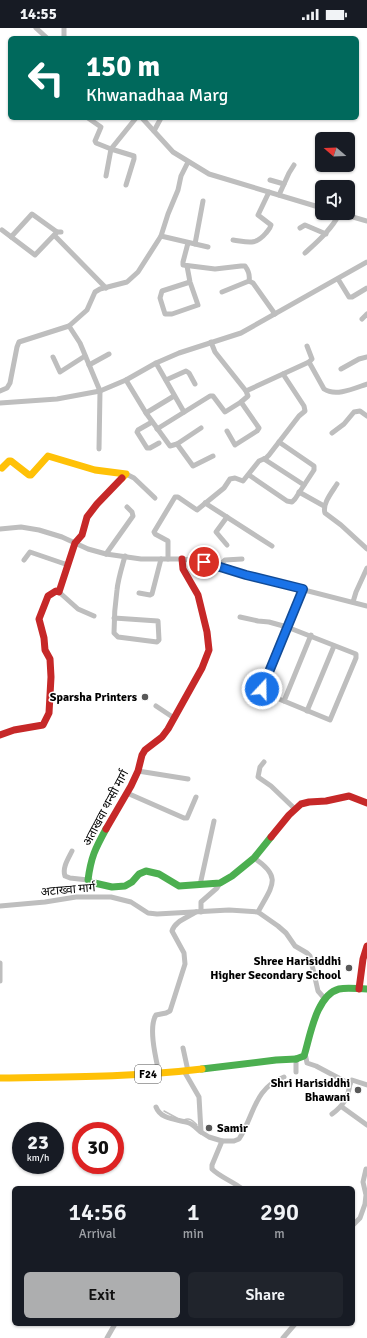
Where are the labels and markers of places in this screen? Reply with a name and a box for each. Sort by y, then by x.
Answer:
pin [187,545,221,579]
place label: Sparsha Printers [50,690,138,705]
marker: Sparsha Printers [140,692,150,702]
place label: Shree Harisiddhi Higher Secondary School [210,954,341,983]
marker: Shree Harisiddhi Higher Secondary School [344,963,354,973]
place label: Shri Harisiddhi Bhawani [271,1076,350,1105]
marker: Shri Harisiddhi Bhawani [353,1085,363,1095]
place label: Samir [217,1121,248,1136]
marker: Samir [204,1123,214,1133]

